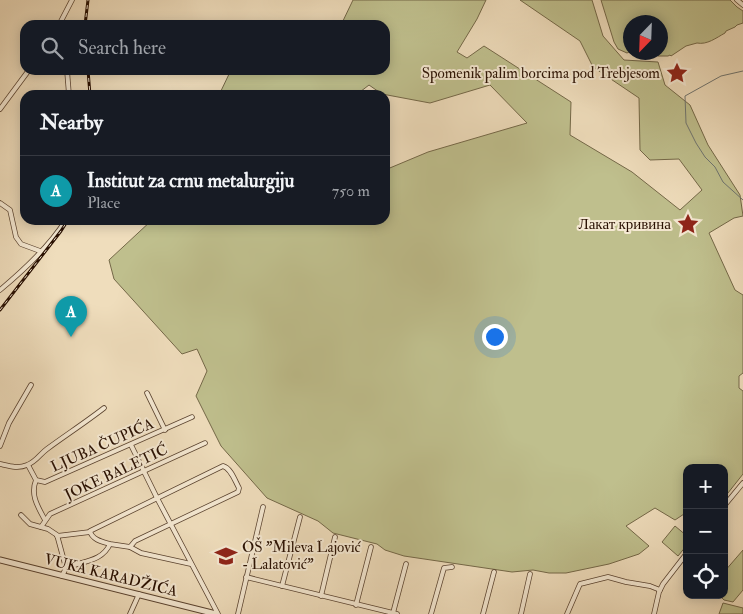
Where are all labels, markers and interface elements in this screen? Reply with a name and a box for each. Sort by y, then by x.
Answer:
north arrow [623,15,668,60]
search box [20,20,390,75]
icon: search [38,34,66,62]
text: Search here [78,36,166,60]
place icon: Spomenik palim borcima pod Trebjesom [664,60,690,86]
place label: Spomenik palim borcima pod Trebjesom [422,64,660,84]
text: Nearby [40,109,103,136]
text: Institut za crnu metalurgiju [87,169,294,193]
text: A [51,181,61,201]
text: 750 m [332,181,370,201]
text: Place [87,193,120,213]
place icon: Лакат кривина [675,211,701,237]
place label: Лакат кривина [579,215,671,234]
pin: A [55,296,87,337]
your location [482,324,508,350]
street label: LJUBA ČUPIĆA [47,412,157,478]
street label: JOKE BALETIĆ [60,438,171,506]
map controls [683,464,728,599]
button: + [683,464,728,509]
button: − [683,509,728,554]
place label: OŠ "Mileva Lajović - Lalatović" [242,536,362,574]
school or university icon: OŠ "Mileva Lajović - Lalatović" [213,543,239,569]
street label: VUKA KARADŽIĆA [42,548,180,601]
button: locate [683,554,728,599]

